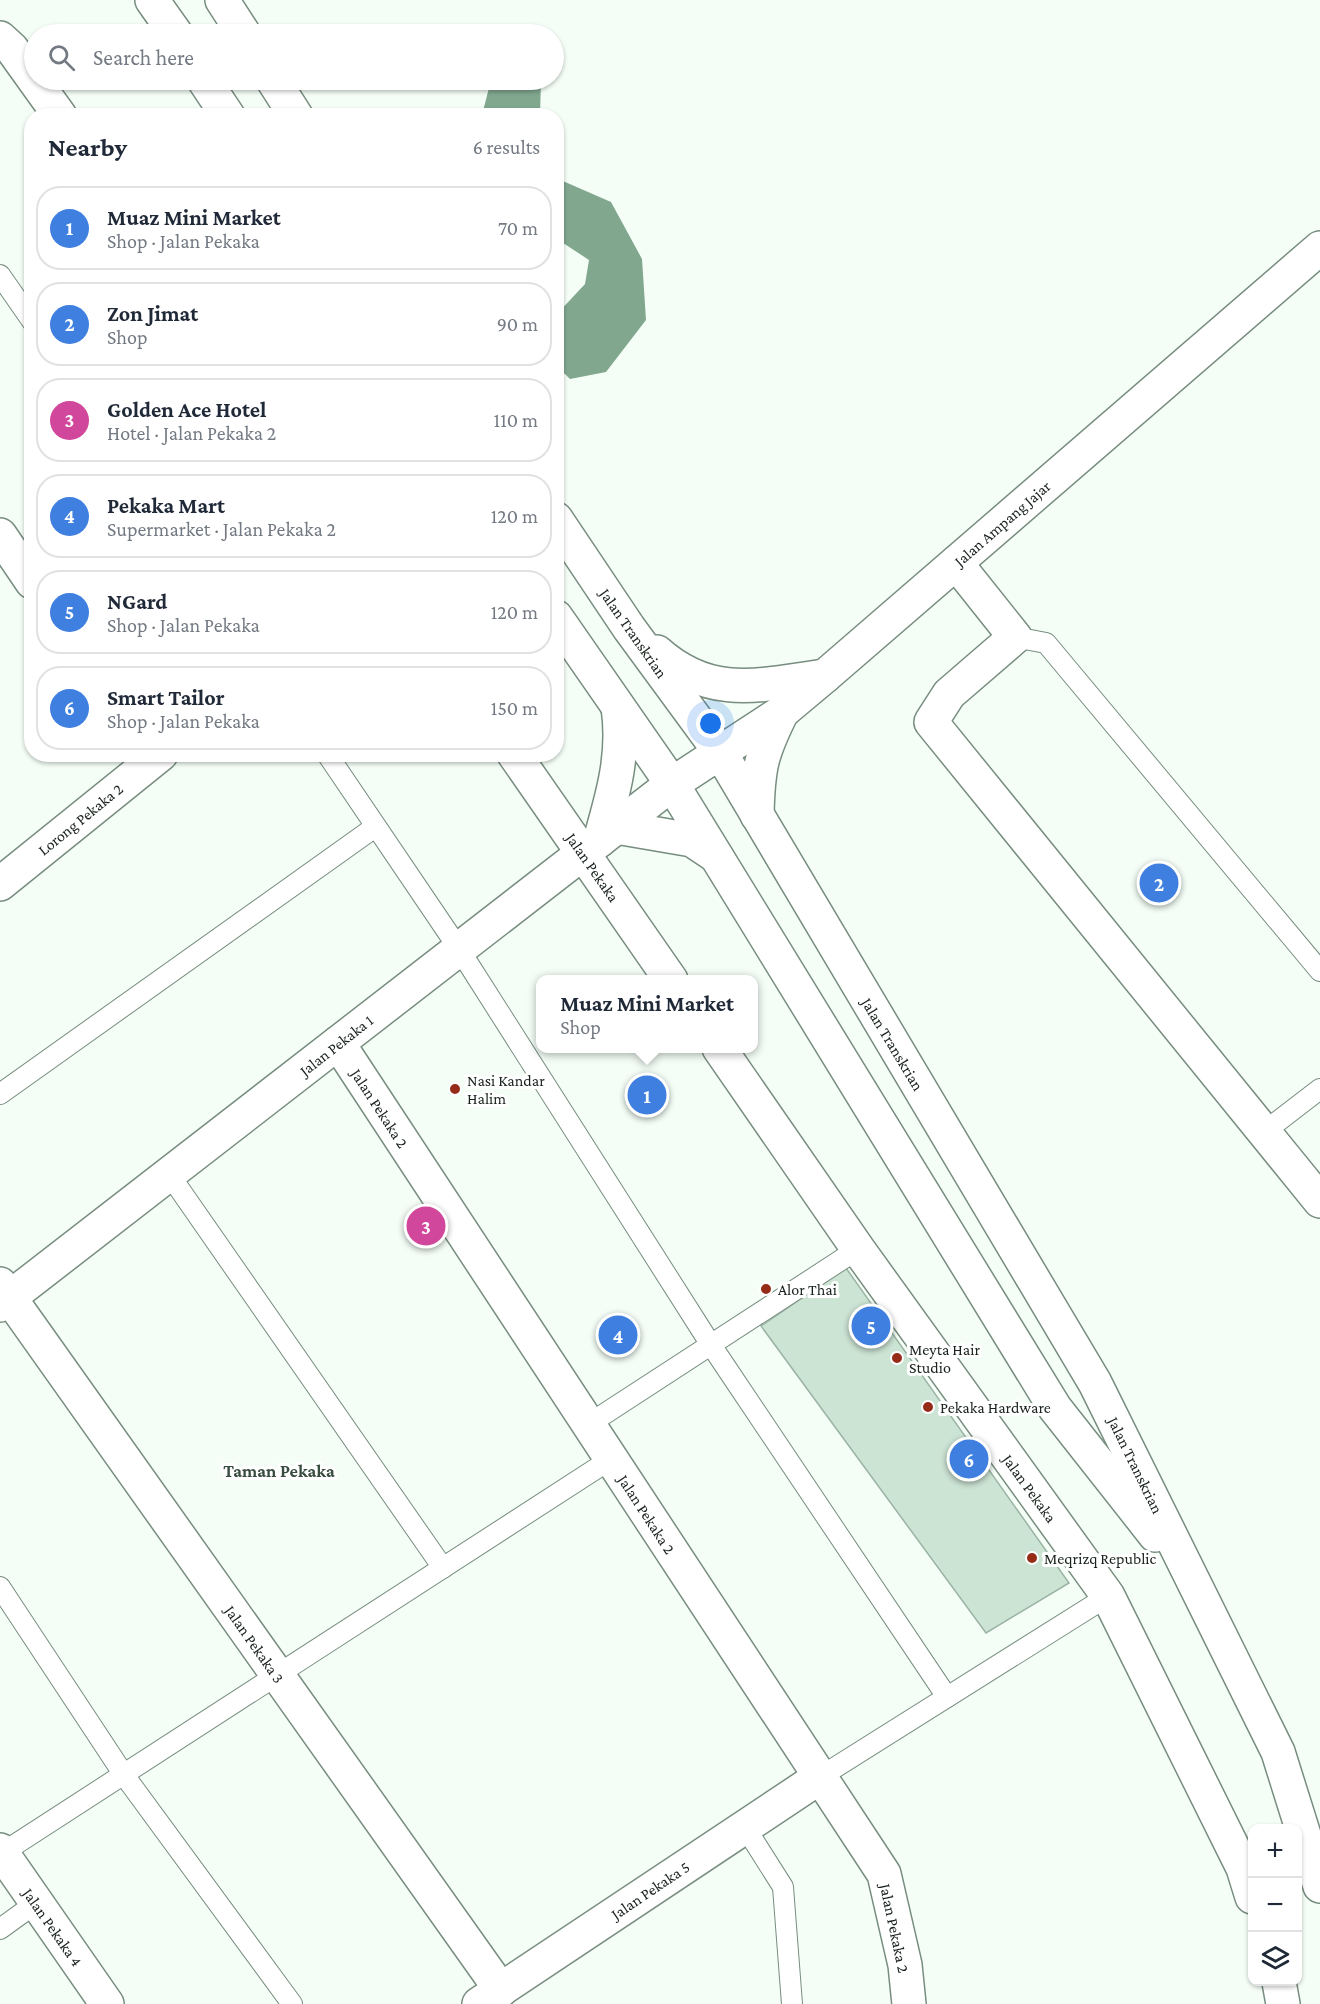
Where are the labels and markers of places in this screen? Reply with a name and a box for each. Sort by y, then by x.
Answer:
pin: 2 [1140,860,1178,906]
place label: Nasi Kandar Halim [467,1072,545,1107]
pin: 1 [628,1072,666,1118]
marker: Nasi Kandar Halim [448,1082,462,1096]
pin: 3 [406,1204,446,1248]
place label: Alor Thai [778,1281,837,1298]
marker: Alor Thai [759,1282,773,1296]
pin: 5 [852,1304,890,1348]
pin: 4 [598,1312,638,1358]
place label: Meyta Hair Studio [909,1341,980,1376]
marker: Meyta Hair Studio [890,1351,904,1365]
place label: Pekaka Hardware [940,1399,1051,1416]
marker: Pekaka Hardware [921,1400,935,1414]
pin: 6 [950,1436,988,1482]
place label: Meqrizq Republic [1044,1550,1157,1568]
marker: Meqrizq Republic [1025,1551,1039,1565]

